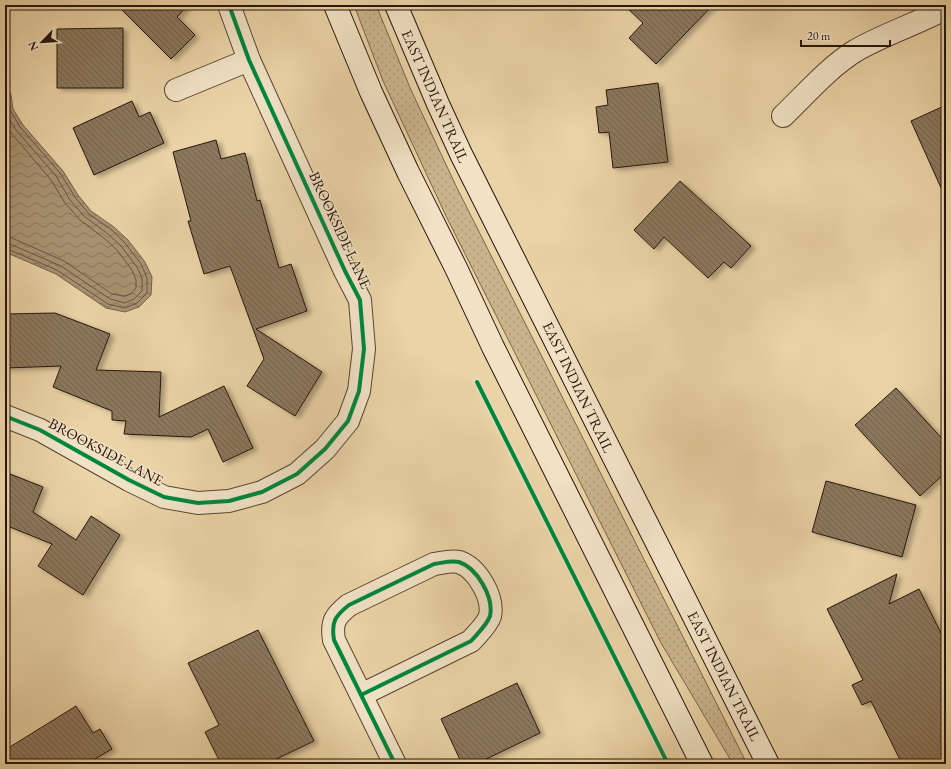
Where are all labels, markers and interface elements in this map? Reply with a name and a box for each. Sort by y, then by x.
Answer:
north arrow [22,22,62,62]
scale bar [801,22,890,48]
street label: EAST INDIAN TRAIL [398,27,473,165]
text: 20 m [807,28,831,44]
text: N [25,39,41,53]
street label: BROOKSIDE LANE [305,168,376,292]
street label: EAST INDIAN TRAIL [539,318,618,455]
street label: BROOKSIDE LANE [46,413,167,490]
street label: EAST INDIAN TRAIL [683,608,766,744]

